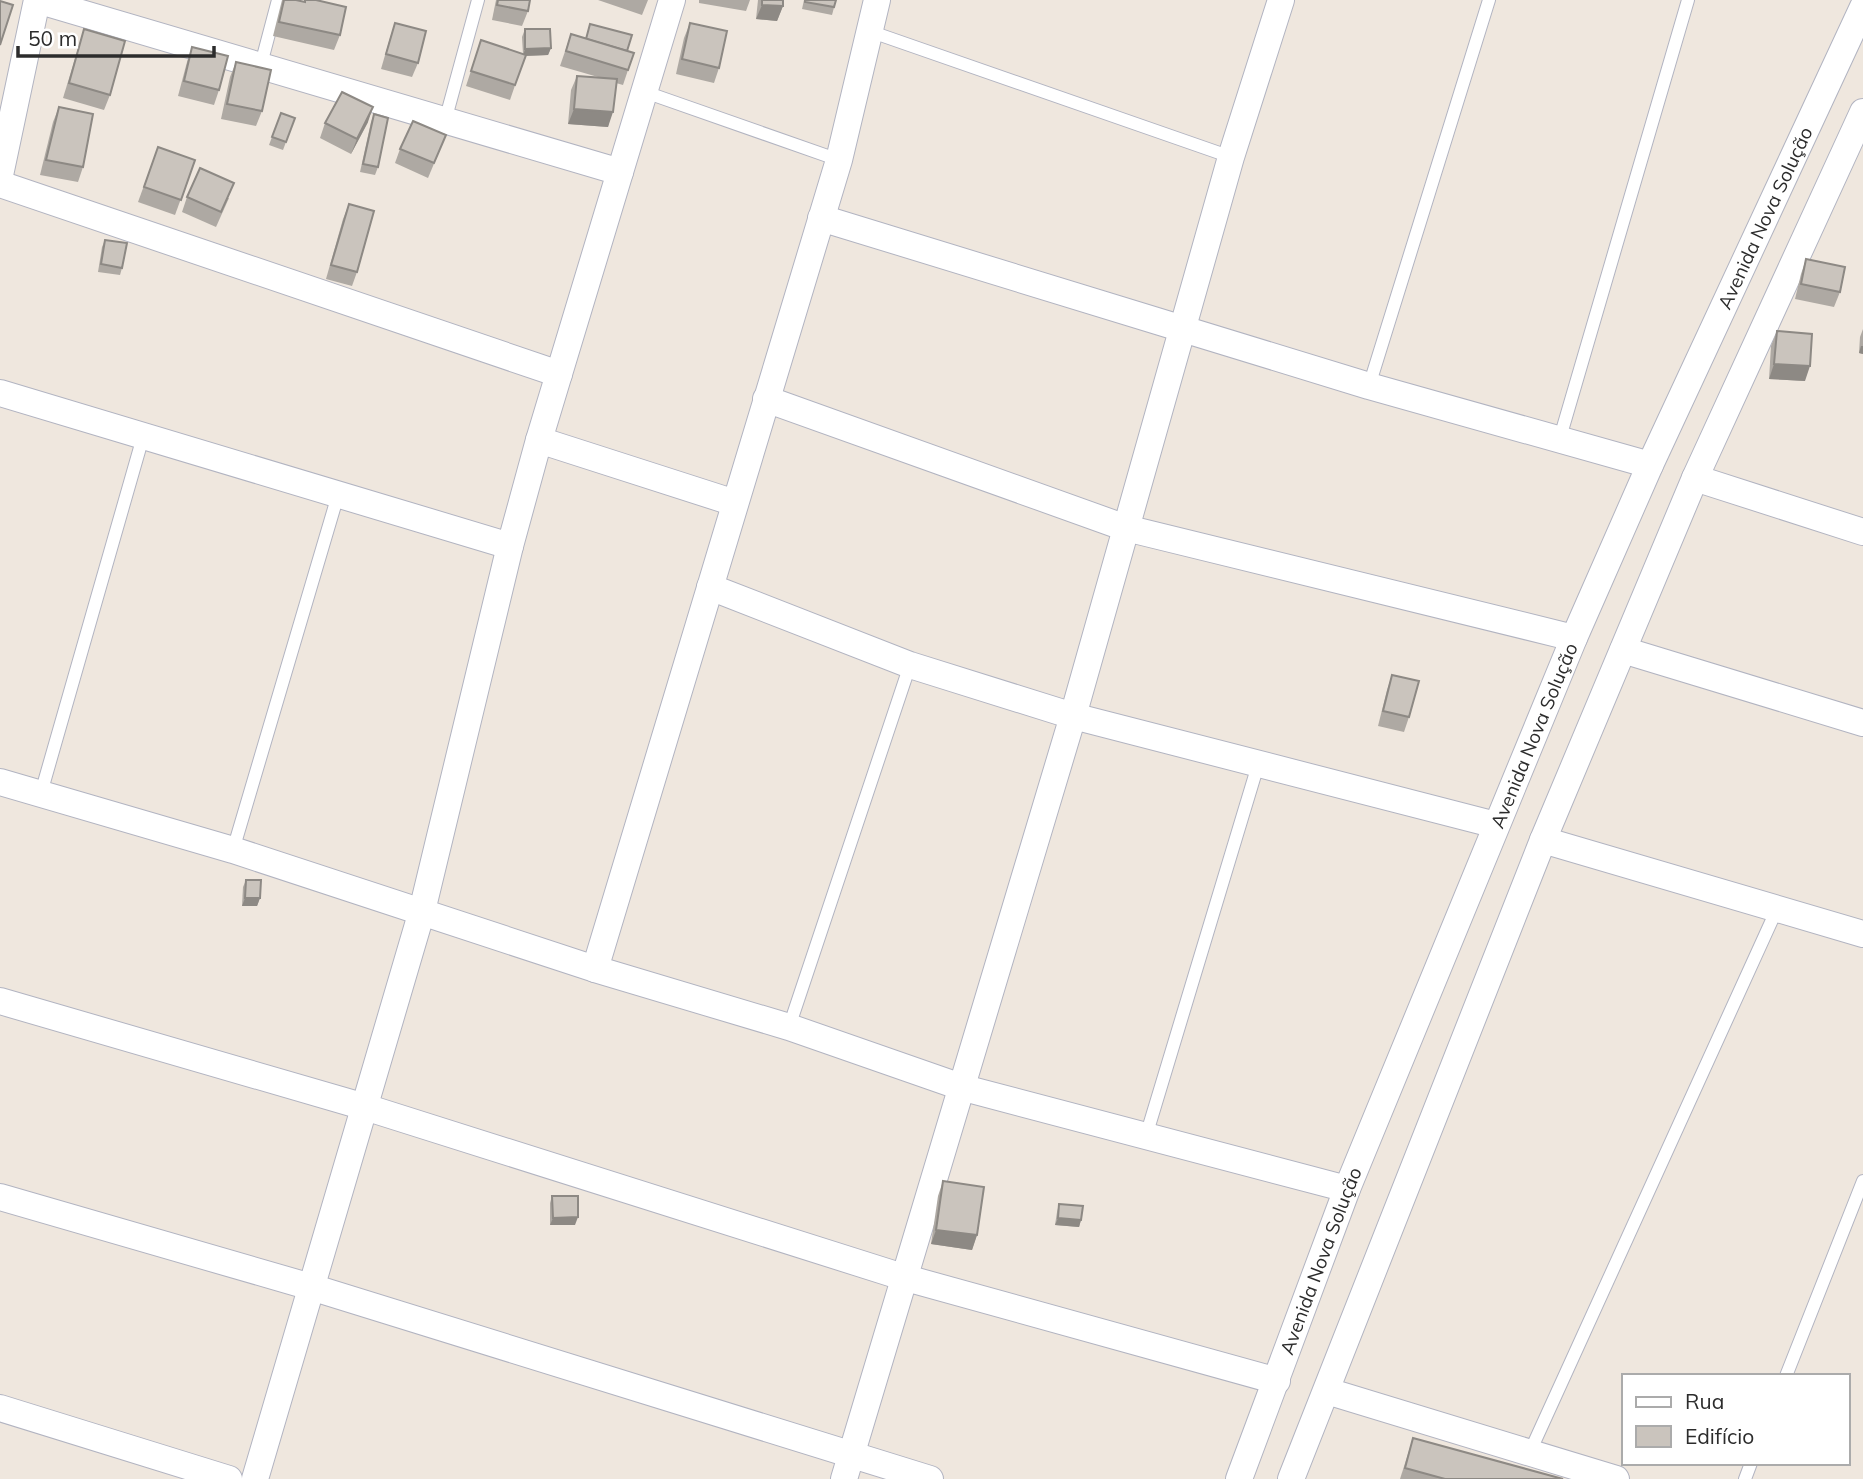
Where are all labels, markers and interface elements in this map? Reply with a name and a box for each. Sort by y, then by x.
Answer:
scale bar [18,14,214,58]
text: 50 m [28,25,77,51]
street label: Avenida Nova Solução [1712,123,1818,313]
street label: Avenida Nova Solução [1485,639,1583,832]
street label: Avenida Nova Solução [1274,1163,1367,1358]
legend [1622,1374,1849,1465]
text: Rua [1685,1388,1724,1414]
text: Edifício [1685,1423,1754,1449]

